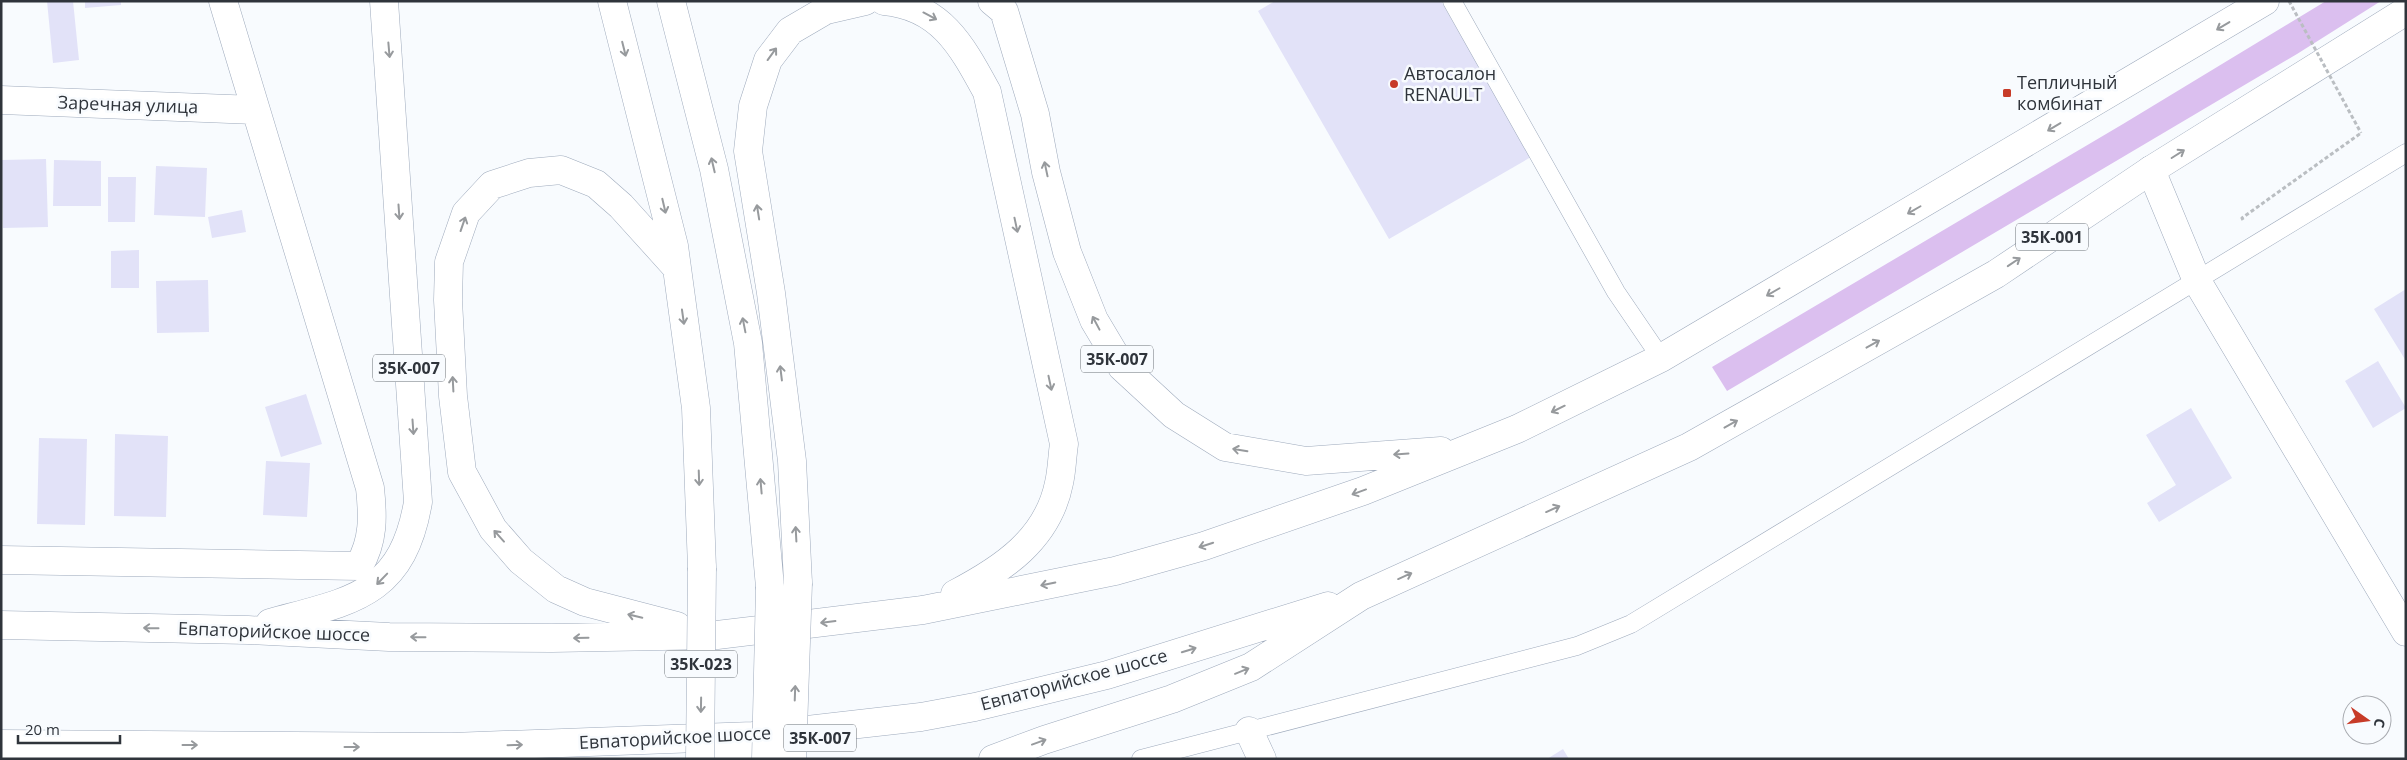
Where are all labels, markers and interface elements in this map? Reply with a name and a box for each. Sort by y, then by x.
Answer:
one-way arrow [922,11,937,21]
one-way arrow [2217,22,2231,32]
one-way arrow [620,40,629,56]
one-way arrow [384,42,394,58]
one-way arrow [767,48,778,61]
place label: Aвтосалон RENAULT [1404,61,1496,106]
place label: Тепличный комбинат [2017,70,2118,115]
marker: Aвтосалон RENAULT [1388,78,1400,90]
marker: Тепличный комбинат [2001,87,2013,99]
street label: Заречная улица [57,90,199,118]
one-way arrow [2047,123,2061,133]
one-way arrow [2171,148,2185,158]
one-way arrow [708,158,717,174]
one-way arrow [1041,161,1050,177]
one-way arrow [660,197,669,213]
one-way arrow [395,204,404,220]
one-way arrow [753,204,763,220]
one-way arrow [1907,205,1921,215]
one-way arrow [1012,216,1021,232]
one-way arrow [459,217,468,232]
road number: 35К-001 [2016,223,2088,250]
one-way arrow [2006,257,2020,267]
one-way arrow [1767,287,1781,297]
one-way arrow [679,308,689,324]
one-way arrow [1091,316,1100,331]
one-way arrow [739,317,749,333]
one-way arrow [1865,338,1879,348]
road number: 35К-007 [1081,346,1153,372]
road number: 35К-007 [373,354,445,382]
one-way arrow [776,365,786,381]
one-way arrow [1046,375,1055,391]
one-way arrow [448,376,457,392]
one-way arrow [1551,405,1566,414]
one-way arrow [408,418,418,434]
one-way arrow [1724,418,1738,428]
one-way arrow [1232,444,1248,454]
one-way arrow [1393,449,1409,458]
one-way arrow [694,470,703,486]
one-way arrow [756,479,765,495]
one-way arrow [1352,488,1368,497]
one-way arrow [1545,503,1560,513]
one-way arrow [791,527,800,543]
one-way arrow [493,529,505,542]
one-way arrow [1198,541,1214,550]
one-way arrow [1397,571,1412,580]
one-way arrow [376,573,388,585]
one-way arrow [1041,580,1057,590]
one-way arrow [628,611,644,620]
street label: Евпаторийское шоссе [177,616,371,646]
one-way arrow [820,617,836,627]
one-way arrow [143,623,160,633]
one-way arrow [410,632,426,642]
one-way arrow [573,633,589,643]
street label: Евпаторийское шоссе [978,643,1170,716]
one-way arrow [1180,644,1196,654]
road number: 35К-023 [665,651,737,678]
one-way arrow [1234,665,1249,675]
one-way arrow [791,685,800,701]
north arrow [2342,695,2392,745]
one-way arrow [696,696,706,712]
scale bar [18,712,120,744]
text: С [2370,717,2390,730]
text: 20 m [25,719,60,739]
street label: Евпаторийское шоссе [578,720,772,754]
road number: 35К-007 [784,724,856,751]
one-way arrow [1031,737,1046,746]
one-way arrow [182,740,198,750]
one-way arrow [507,741,523,750]
one-way arrow [344,742,360,752]

